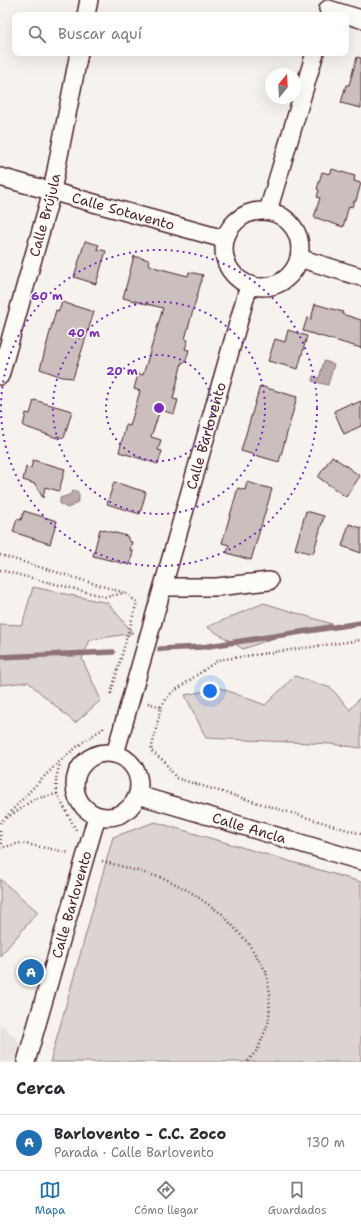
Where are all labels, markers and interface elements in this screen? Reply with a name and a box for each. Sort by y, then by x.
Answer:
search box [12,12,349,56]
icon: search [26,23,48,45]
text: Buscar aquí [58,24,142,44]
north arrow [265,68,301,104]
street label: Calle Brújula [25,172,64,259]
street label: Calle Sotavento [70,188,177,234]
text: 60 m [31,288,63,304]
text: 40 m [68,325,100,341]
text: 20 m [106,363,138,379]
street label: Calle Barlovento [182,380,230,492]
centre of rings [152,401,166,415]
your location [200,681,220,701]
street label: Calle Ancla [210,808,289,847]
street label: Calle Barlovento [47,849,96,960]
pin: A [18,957,44,987]
text: Cerca [16,1077,65,1099]
text: Barlovento - C.C. Zoco [54,1124,226,1144]
text: A [24,1134,34,1151]
text: 130 m [307,1134,345,1151]
text: Parada · Calle Barlovento [54,1144,214,1161]
tab: Mapa [35,1179,65,1218]
tab: Cómo llegar [134,1179,198,1218]
tab: Guardados [268,1179,326,1218]

